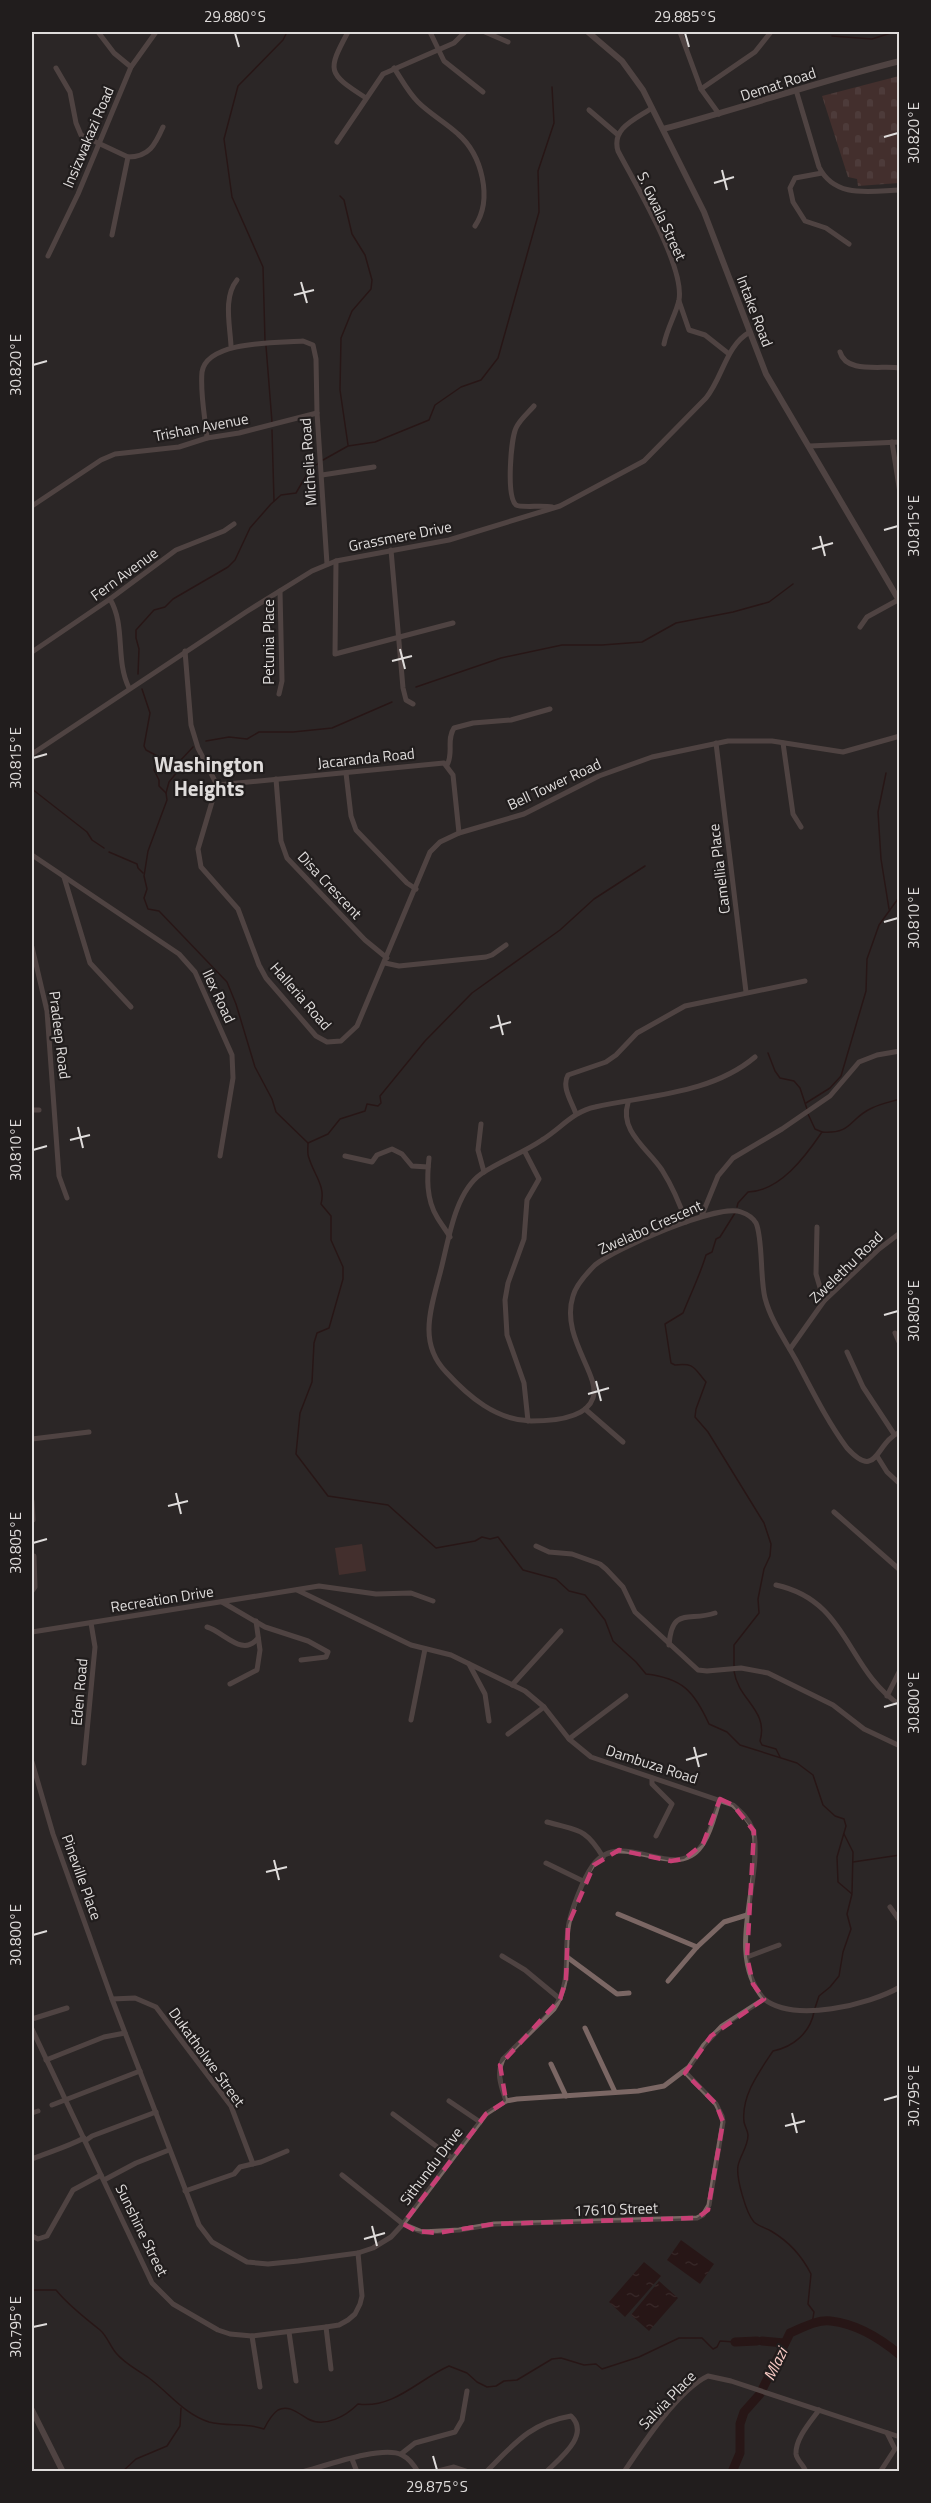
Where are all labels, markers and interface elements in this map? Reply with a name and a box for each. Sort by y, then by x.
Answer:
text: 29.880°S [204,5,266,28]
text: 29.885°S [654,5,716,28]
street label: Demat Road [737,61,819,107]
street label: Insizwakazi Road [56,83,120,191]
text: 30.820°E [902,102,925,164]
street label: S. Gwala Street [631,168,693,265]
street label: Intake Road [731,272,779,350]
text: 30.820°E [4,334,27,396]
street label: Trishan Avenue [152,407,250,447]
street label: Michelia Road [293,417,323,507]
text: 30.815°E [902,495,925,557]
street label: Grassmere Drive [346,515,454,557]
street label: Fern Avenue [85,542,163,606]
street label: Petunia Place [257,599,280,685]
text: 30.815°E [4,727,27,789]
street label: Jacaranda Road [316,741,416,775]
district label: Washington Heights [154,748,264,804]
street label: Bell Tower Road [503,752,605,816]
street label: Camellia Place [702,823,736,915]
street label: Disa Crescent [292,846,368,925]
text: 30.810°E [902,887,925,949]
street label: Halleria Road [265,957,337,1035]
street label: Ilex Road [196,965,242,1027]
street label: Pradeep Road [43,990,77,1080]
text: 30.810°E [4,1119,27,1181]
street label: Zwelabo Crescent [594,1193,706,1260]
street label: Zwelethu Road [804,1226,888,1308]
text: 30.805°E [902,1280,925,1342]
text: 30.805°E [4,1512,27,1574]
street label: Recreation Drive [109,1580,215,1618]
street label: Eden Road [65,1657,93,1727]
text: 30.800°E [902,1672,925,1734]
street label: Dambuza Road [603,1738,701,1790]
street label: Pineville Place [56,1831,108,1923]
text: 30.800°E [4,1904,27,1966]
street label: Dukatholwe Street [163,2003,251,2112]
text: 30.795°E [902,2065,925,2127]
street label: Sithundu Drive [394,2122,468,2210]
street label: Sunshine Street [110,2180,175,2281]
street label: 17610 Street [574,2196,659,2222]
text: 30.795°E [4,2296,27,2358]
water label: Mlazi [757,2342,794,2384]
street label: Salvia Place [633,2365,701,2435]
text: 29.875°S [406,2475,468,2498]

